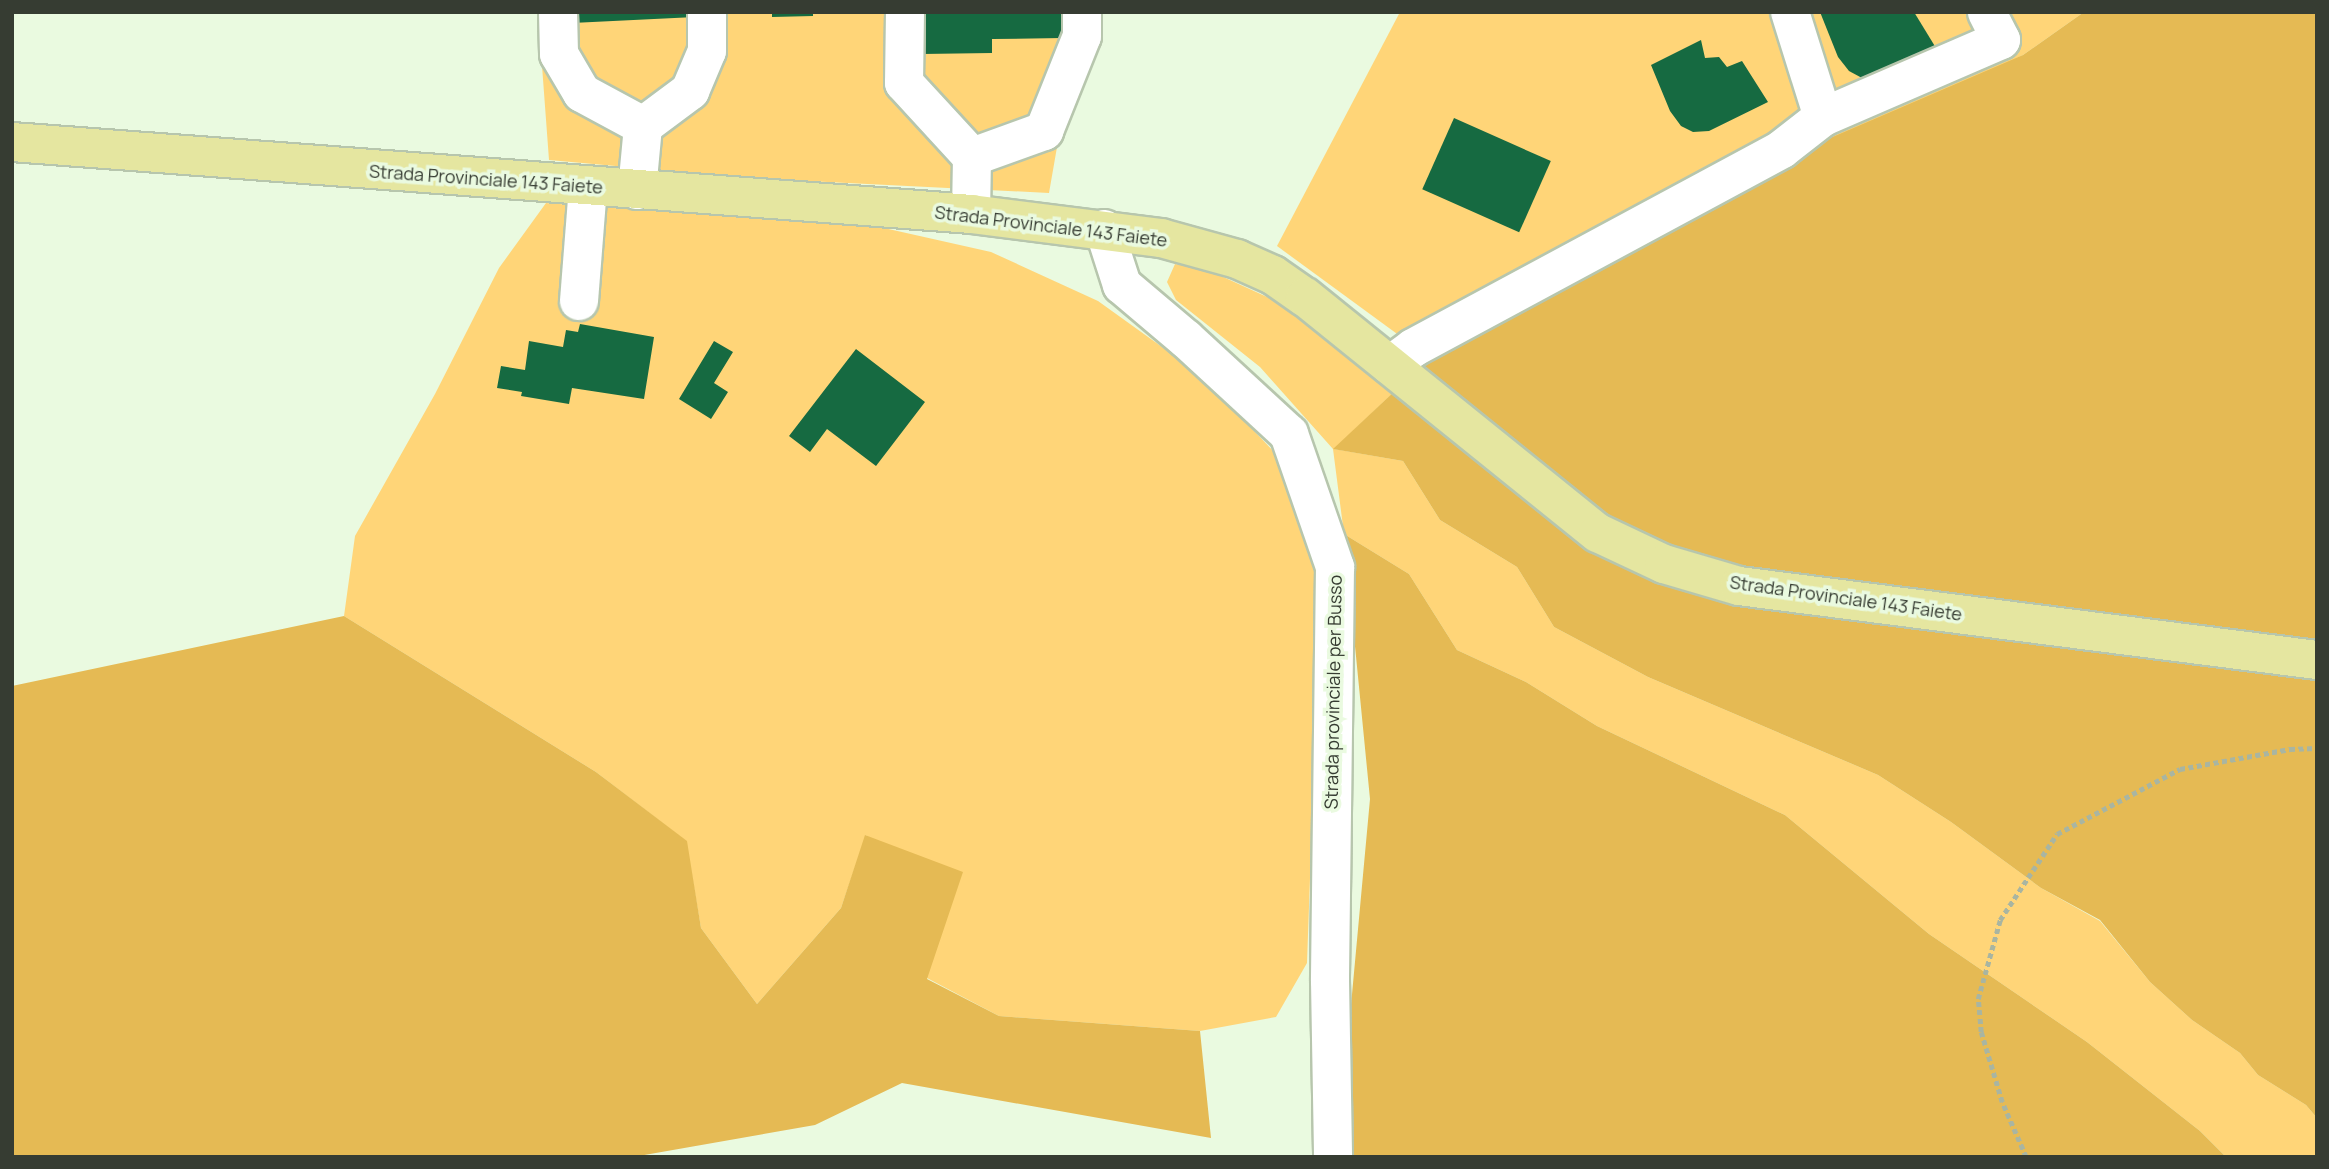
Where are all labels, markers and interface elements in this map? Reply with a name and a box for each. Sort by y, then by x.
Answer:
street label: Strada Provinciale 143 Faiete [368,160,604,198]
street label: Strada Provinciale 143 Faiete [933,201,1169,251]
street label: Strada Provinciale 143 Faiete [1728,571,1964,625]
street label: Strada provinciale per Busso [1320,574,1346,810]

